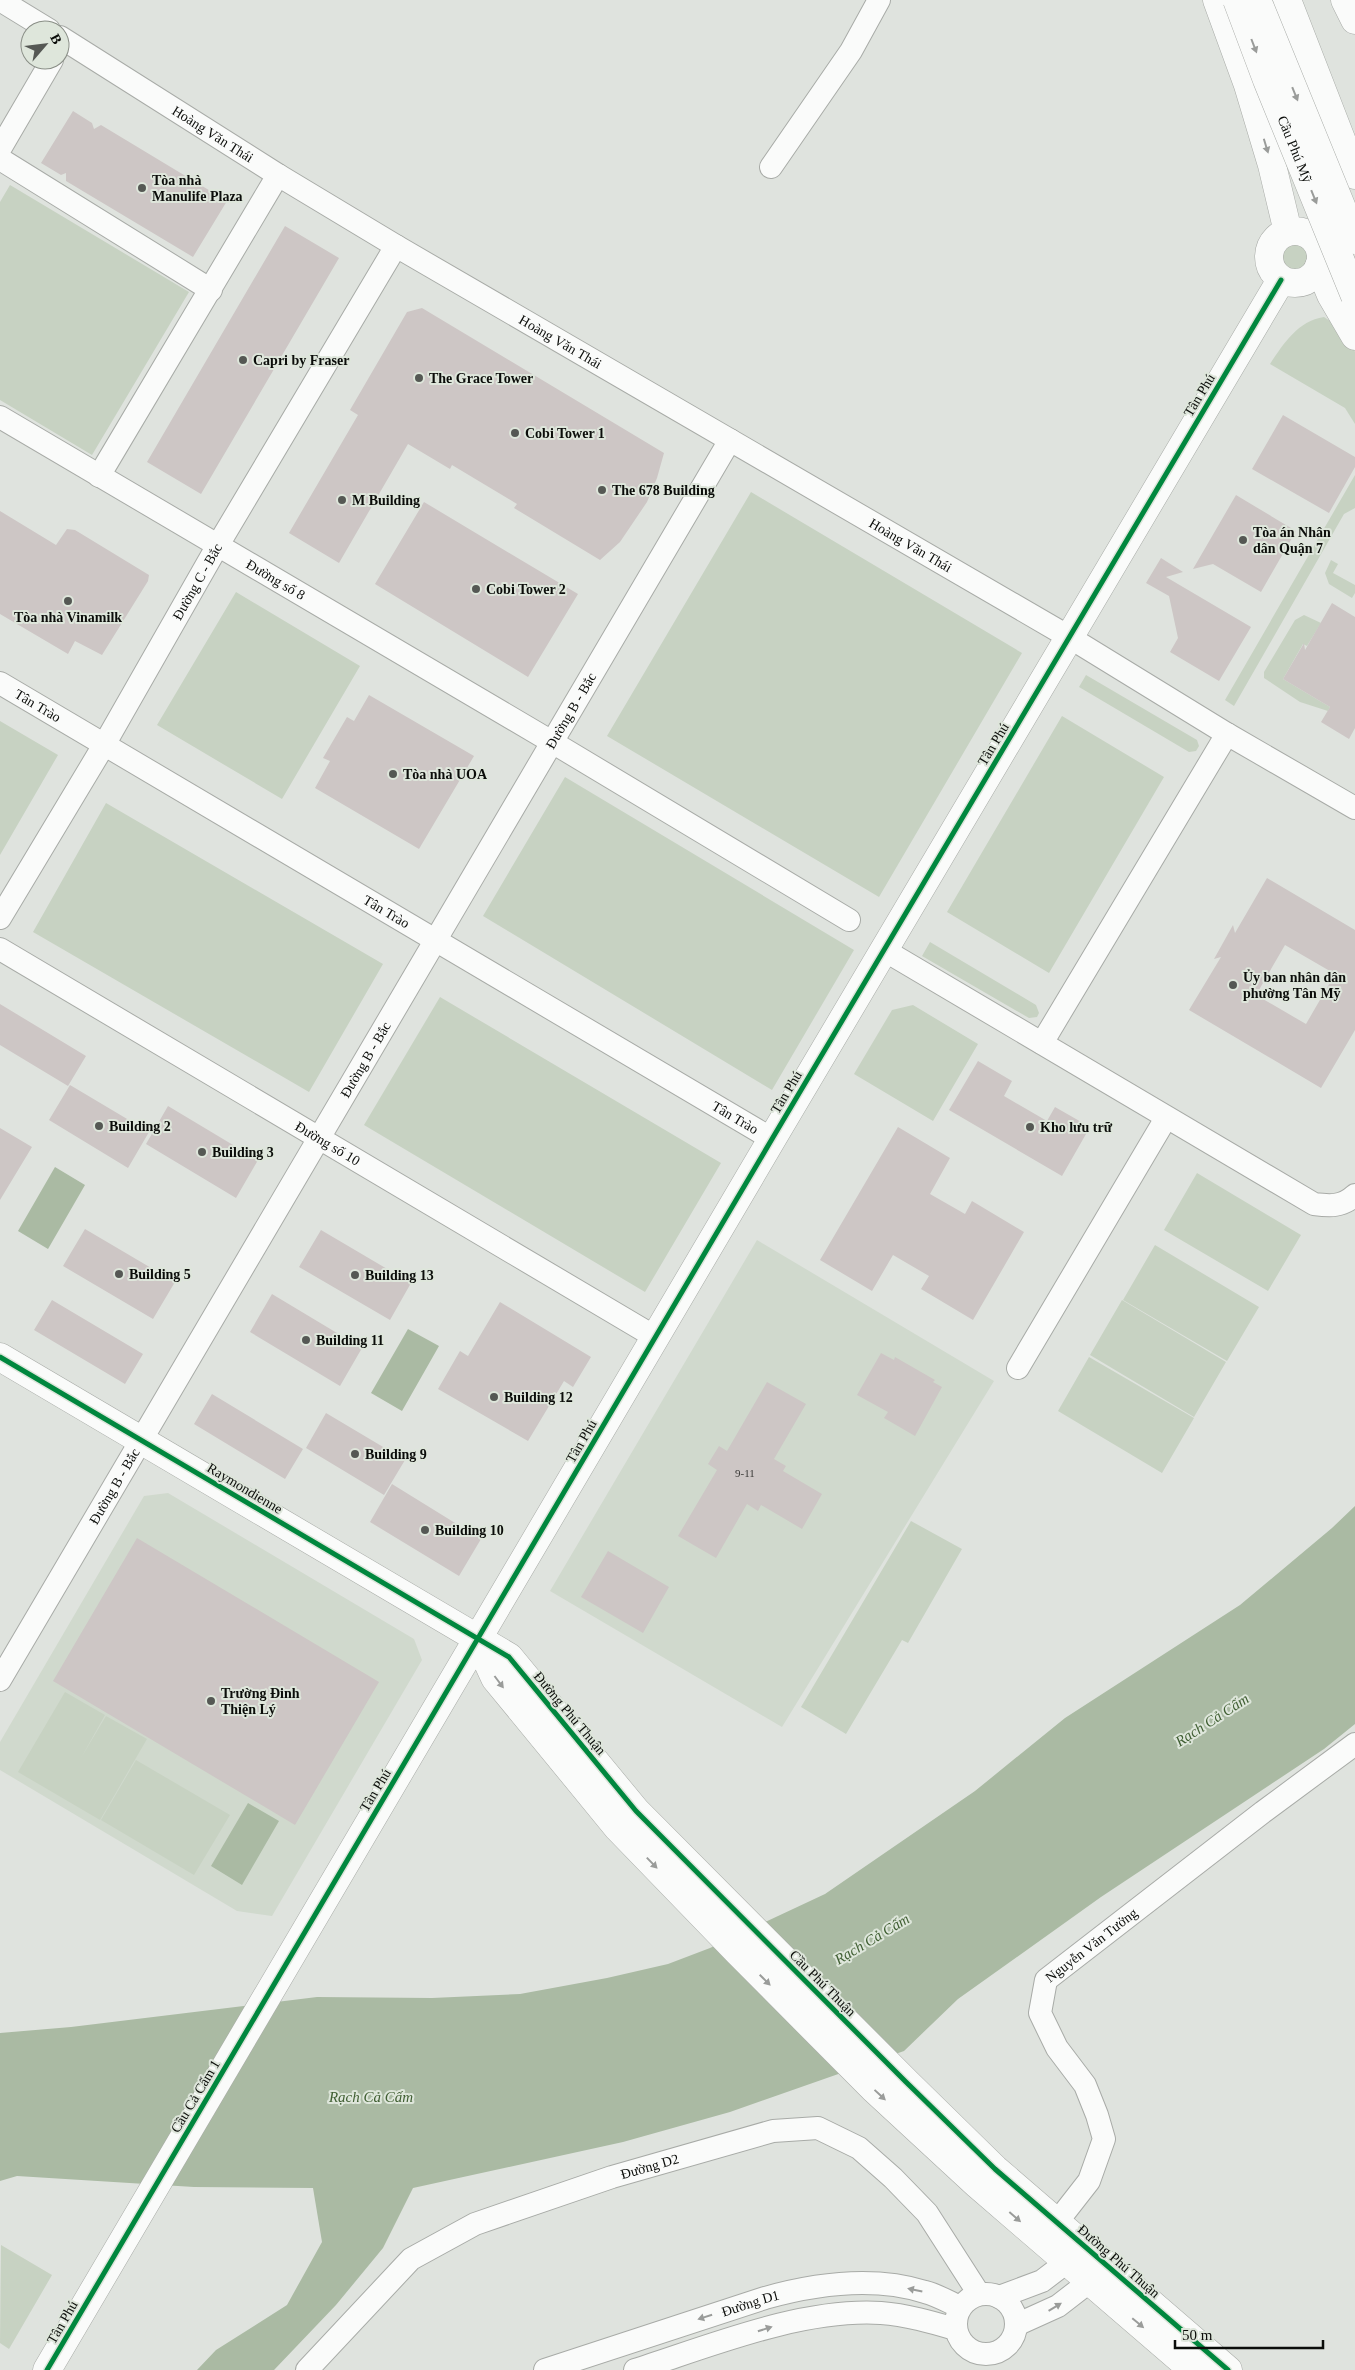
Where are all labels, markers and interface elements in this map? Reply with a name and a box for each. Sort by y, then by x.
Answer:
north arrow [20,20,70,70]
text: B [47,31,65,47]
one-way arrow [1251,38,1258,53]
one-way arrow [1292,87,1300,101]
street label: Hoàng Văn Thái [169,103,256,165]
street label: Cầu Phú Mỹ [1274,114,1315,185]
one-way arrow [1262,138,1270,153]
place label: Tòa nhà Manulife Plaza [152,173,243,204]
marker: Tòa nhà Manulife Plaza [136,182,148,194]
one-way arrow [1310,190,1318,204]
street label: Hoàng Văn Thái [516,312,604,372]
place label: Capri by Fraser [253,353,349,368]
marker: Capri by Fraser [237,354,249,366]
place label: The Grace Tower [429,371,533,386]
street label: Tân Phú [1181,371,1218,419]
marker: The Grace Tower [413,372,425,384]
place label: Cobi Tower 1 [525,426,605,441]
marker: Cobi Tower 1 [509,427,521,439]
place label: The 678 Building [612,483,715,498]
marker: The 678 Building [596,484,608,496]
place label: M Building [352,493,420,508]
marker: M Building [336,494,348,506]
street label: Hoàng Văn Thái [867,516,954,575]
place label: Tòa án Nhân dân Quận 7 [1253,525,1331,556]
marker: Tòa án Nhân dân Quận 7 [1237,534,1249,546]
street label: Đường C - Bắc [170,541,225,623]
street label: Đường số 8 [243,557,308,603]
place label: Cobi Tower 2 [486,582,566,597]
marker: Cobi Tower 2 [470,583,482,595]
marker: Tòa nhà Vinamilk [62,595,74,607]
place label: Tòa nhà Vinamilk [14,610,122,625]
street label: Đường B - Bắc [543,670,599,751]
street label: Tân Trào [12,686,63,725]
street label: Tân Phú [975,720,1012,768]
place label: Tòa nhà UOA [403,767,488,782]
marker: Tòa nhà UOA [387,768,399,780]
street label: Tân Trào [361,892,412,931]
place label: Ủy ban nhân dân phường Tân Mỹ [1243,969,1346,1001]
marker: Ủy ban nhân dân phường Tân Mỹ [1227,979,1239,991]
street label: Đường B - Bắc [338,1019,394,1100]
street label: Tân Phú [768,1068,805,1116]
street label: Tân Trào [709,1098,761,1137]
place label: Building 2 [109,1119,171,1134]
street label: Đường số 10 [293,1119,363,1169]
marker: Building 2 [93,1120,105,1132]
place label: Kho lưu trữ [1040,1120,1113,1135]
marker: Kho lưu trữ [1024,1121,1036,1133]
place label: Building 3 [212,1145,274,1160]
marker: Building 3 [196,1146,208,1158]
place label: Building 5 [129,1267,191,1282]
marker: Building 5 [113,1268,125,1280]
place label: Building 13 [365,1268,434,1283]
marker: Building 13 [349,1269,361,1281]
place label: Building 11 [316,1333,384,1348]
marker: Building 11 [300,1334,312,1346]
place label: Building 12 [504,1390,573,1405]
marker: Building 12 [488,1391,500,1403]
street label: Tân Phú [563,1417,600,1465]
street label: Đường B - Bắc [86,1446,143,1527]
place label: Building 9 [365,1447,427,1462]
marker: Building 9 [349,1448,361,1460]
street label: Raymondienne [205,1460,285,1517]
house number: 9-11 [735,1467,755,1479]
place label: Building 10 [435,1523,504,1538]
marker: Building 10 [419,1524,431,1536]
street label: Đường Phú Thuận [531,1669,609,1758]
one-way arrow [494,1675,504,1689]
place label: Trường Đinh Thiện Lý [221,1686,300,1717]
water label: Rạch Cả Cấm [1172,1690,1252,1750]
marker: Trường Đinh Thiện Lý [205,1695,217,1707]
street label: Tân Phú [357,1766,394,1814]
one-way arrow [646,1857,658,1869]
street label: Nguyễn Văn Tưởng [1043,1905,1140,1985]
water label: Rạch Cả Cấm [831,1910,912,1968]
street label: Cầu Phú Thuận [787,1947,859,2019]
one-way arrow [759,1974,771,1986]
street label: Cầu Cả Cấm 1 [168,2057,223,2135]
water label: Rạch Cả Cấm [328,2089,413,2105]
one-way arrow [874,2089,886,2101]
street label: Đường D2 [619,2151,681,2182]
one-way arrow [1008,2212,1021,2223]
street label: Đường Phú Thuận [1075,2222,1163,2301]
one-way arrow [907,2286,922,2294]
street label: Đường D1 [720,2288,781,2320]
street label: Tân Phú [44,2298,81,2346]
one-way arrow [1048,2303,1061,2312]
one-way arrow [697,2314,712,2321]
one-way arrow [1131,2318,1144,2329]
scale bar [1175,2318,1322,2350]
one-way arrow [757,2324,772,2332]
text: 50 m [1182,2327,1213,2343]

